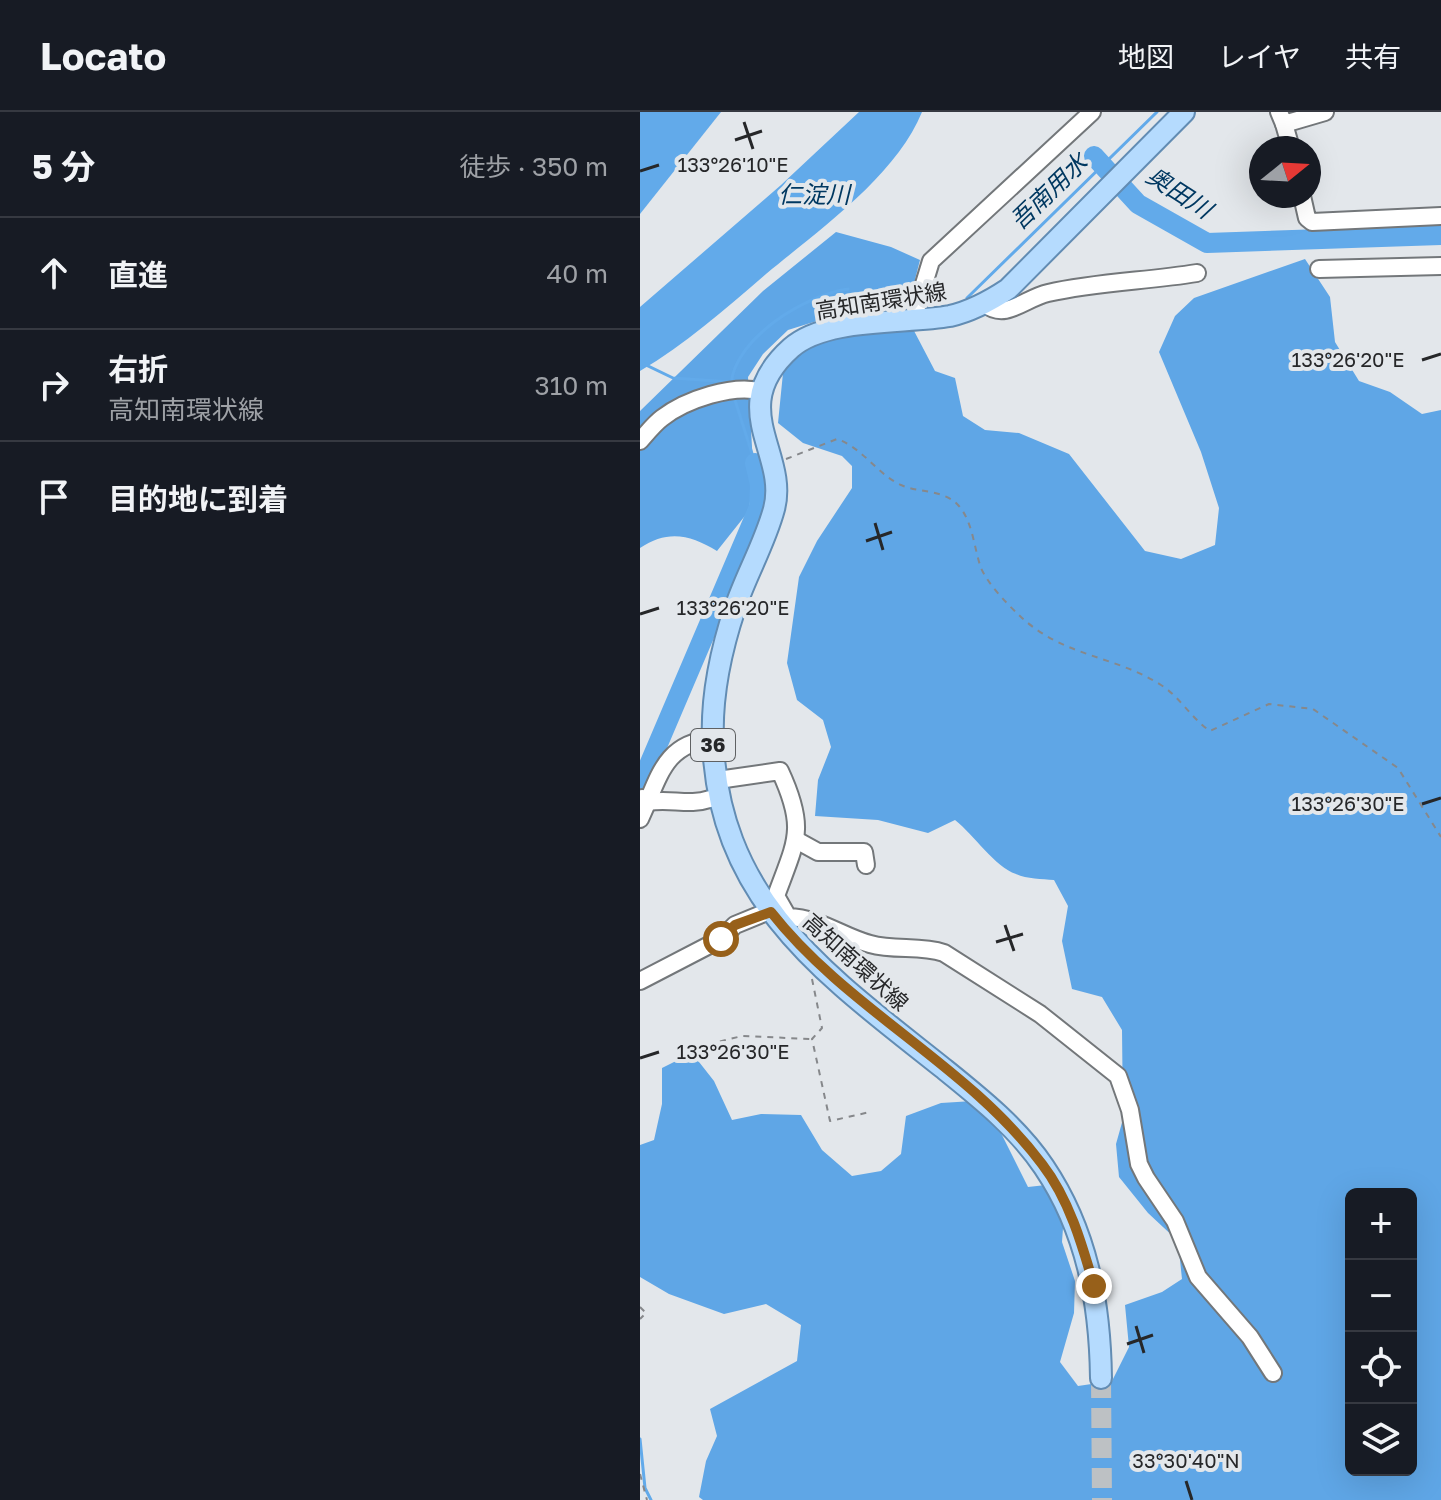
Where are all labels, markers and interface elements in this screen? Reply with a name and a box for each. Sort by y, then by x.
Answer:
text: Locato [40,33,166,78]
text: 地図 [1118,40,1174,73]
text: レイヤ [1218,40,1301,73]
text: 共有 [1345,40,1401,73]
north arrow [1249,136,1321,208]
water label: 吾南用水 [1003,145,1095,235]
text: 5 分 [32,146,95,186]
text: 徒歩 · 350 m [459,151,608,182]
text: 133°26'10"E [677,152,789,176]
water label: 奥田川 [1142,160,1220,225]
water label: 仁淀川 [778,179,853,208]
icon: ahead [32,251,76,295]
text: 直進 [108,257,168,293]
text: 40 m [547,258,608,289]
street label: 高知南環状線 [814,277,948,324]
text: 133°26'20"E [1292,347,1405,371]
text: 右折 [108,351,168,387]
icon: right [32,363,76,407]
text: 310 m [535,370,608,401]
text: 高知南環状線 [108,394,264,425]
icon: arrive [32,475,76,519]
text: 目的地に到着 [108,481,288,517]
text: 133°26'20"E [677,595,790,619]
road number: 36 [691,729,735,761]
text: 133°26'30"E [1291,791,1405,815]
street label: 高知南環状線 [798,907,914,1016]
route start [703,921,739,957]
text: 133°26'30"E [676,1039,790,1063]
map controls [1345,1188,1417,1476]
button: + [1345,1188,1417,1260]
button: − [1345,1260,1417,1332]
route end [1076,1268,1112,1304]
button: locate [1345,1332,1417,1404]
button: layers [1345,1404,1417,1476]
text: 33°30'40"N [1132,1448,1240,1472]

